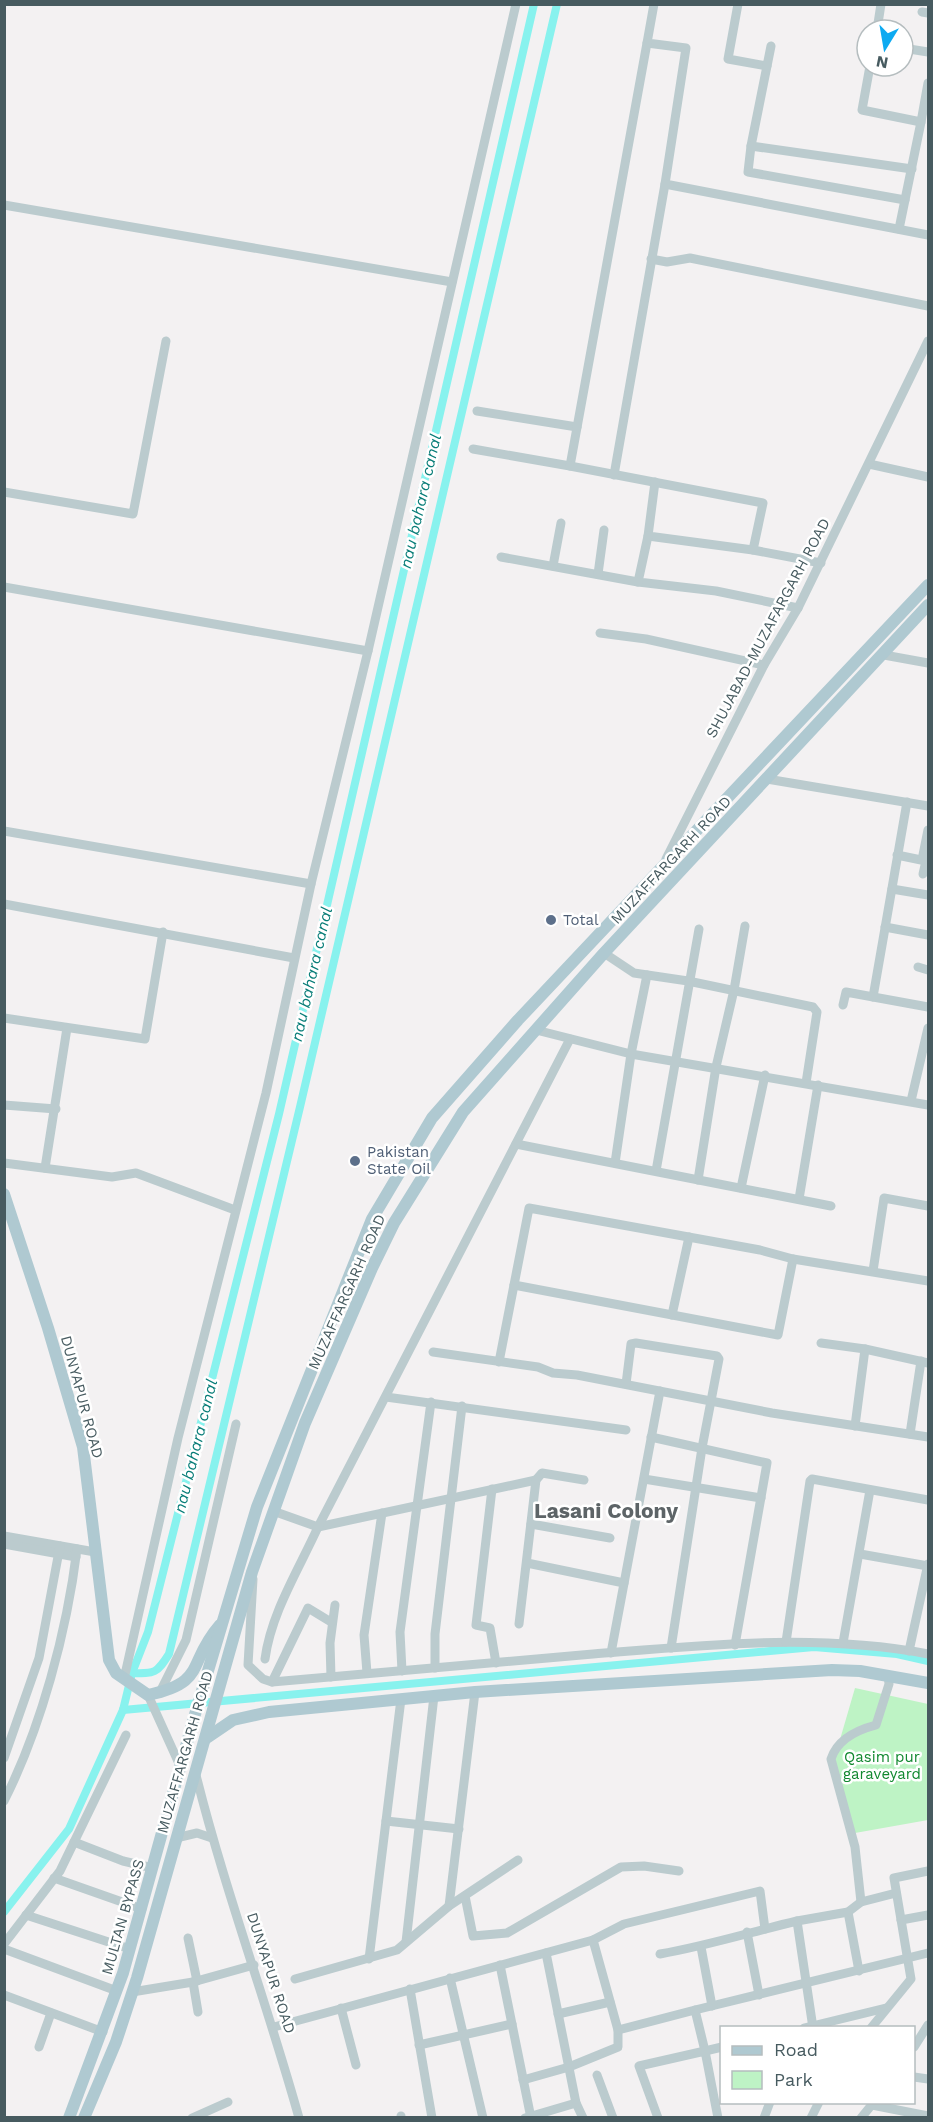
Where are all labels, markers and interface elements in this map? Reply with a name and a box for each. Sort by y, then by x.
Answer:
north arrow [855,18,915,78]
text: N [875,52,890,73]
water label: nau bahara canal [396,432,445,570]
street label: SHUJABAD-MUZAFARGARH ROAD [702,515,834,741]
street label: MUZAFFARGARH ROAD [607,792,735,928]
water label: nau bahara canal [287,905,336,1043]
place label: Total [563,911,599,929]
marker: Total [544,913,558,927]
place label: Pakistan State Oil [367,1143,431,1178]
marker: Pakistan State Oil [348,1154,362,1168]
street label: MUZAFFARGARH ROAD [305,1212,389,1372]
street label: DUNYAPUR ROAD [57,1334,107,1460]
water label: nau bahara canal [170,1377,221,1515]
district label: Lasani Colony [534,1498,678,1523]
street label: MUZAFFARGARH ROAD [153,1669,217,1835]
park label: Qasim pur garaveyard [843,1748,921,1783]
street label: MULTAN BYPASS [98,1857,148,1977]
street label: DUNYAPUR ROAD [243,1910,299,2036]
legend [720,2026,915,2104]
text: Road [774,2039,818,2060]
text: Park [774,2069,813,2090]

